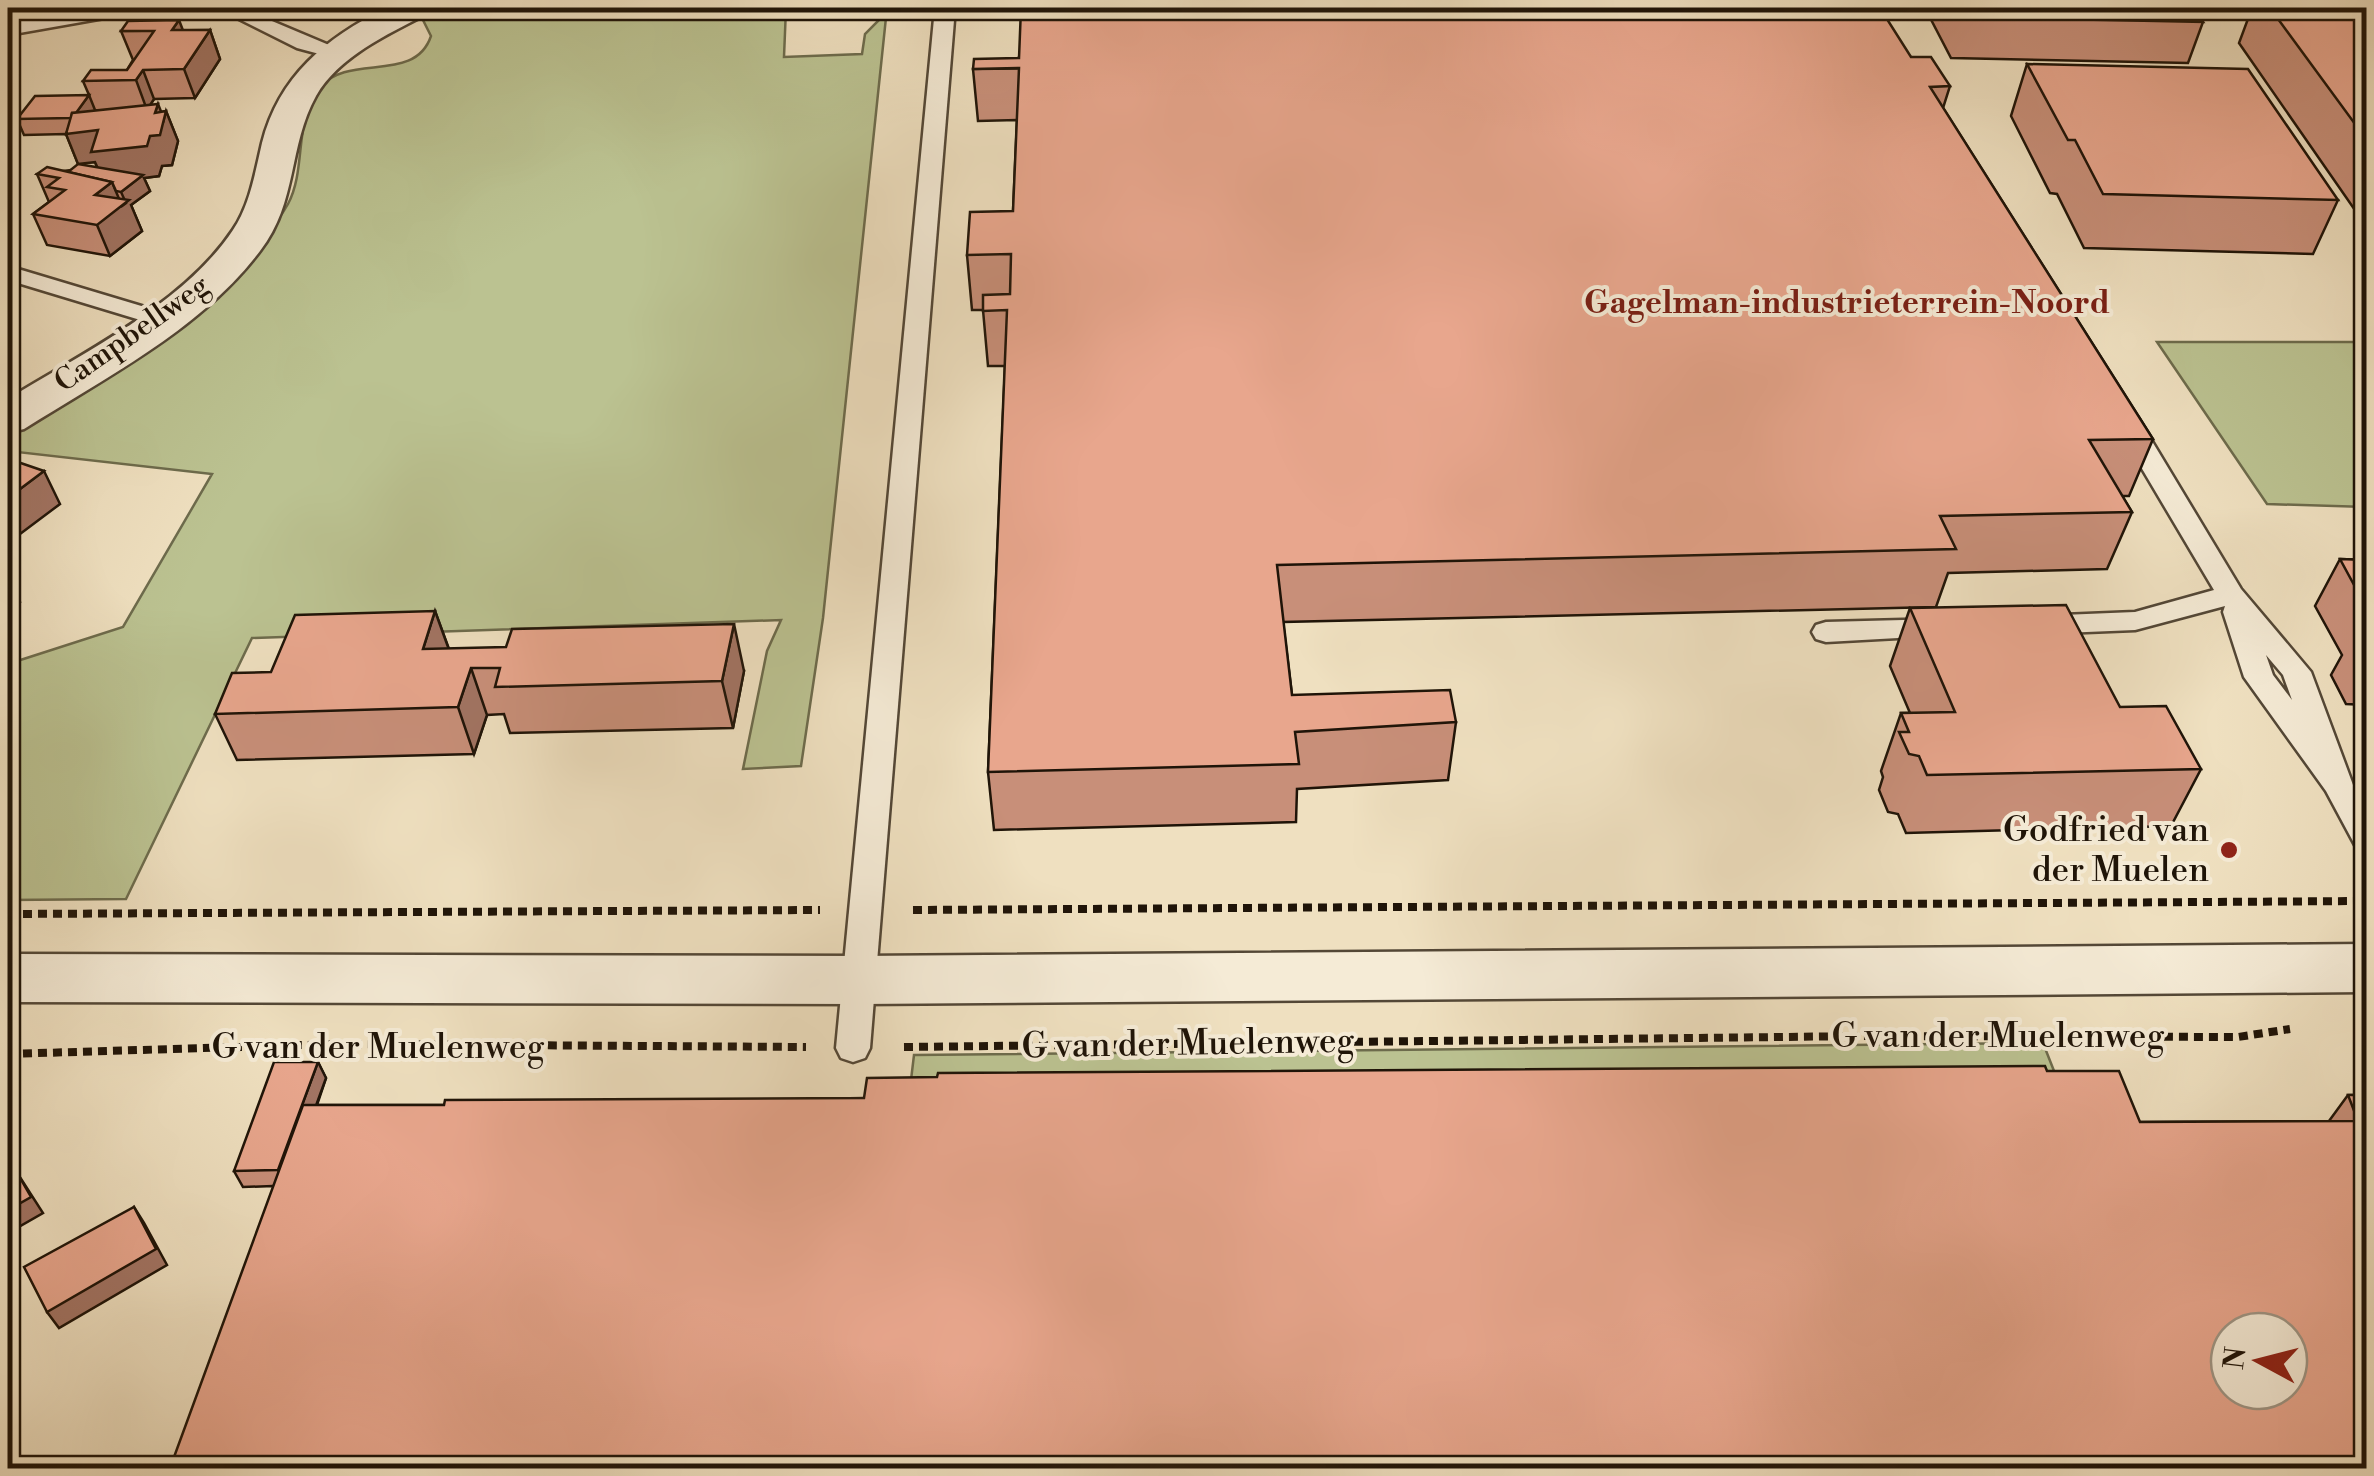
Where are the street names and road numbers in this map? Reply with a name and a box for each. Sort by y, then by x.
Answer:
street label: Campbellweg [47,266,217,401]
street label: G van der Muelenweg [1831,1015,2165,1058]
street label: G van der Muelenweg [1021,1020,1355,1068]
street label: G van der Muelenweg [211,1026,545,1069]

